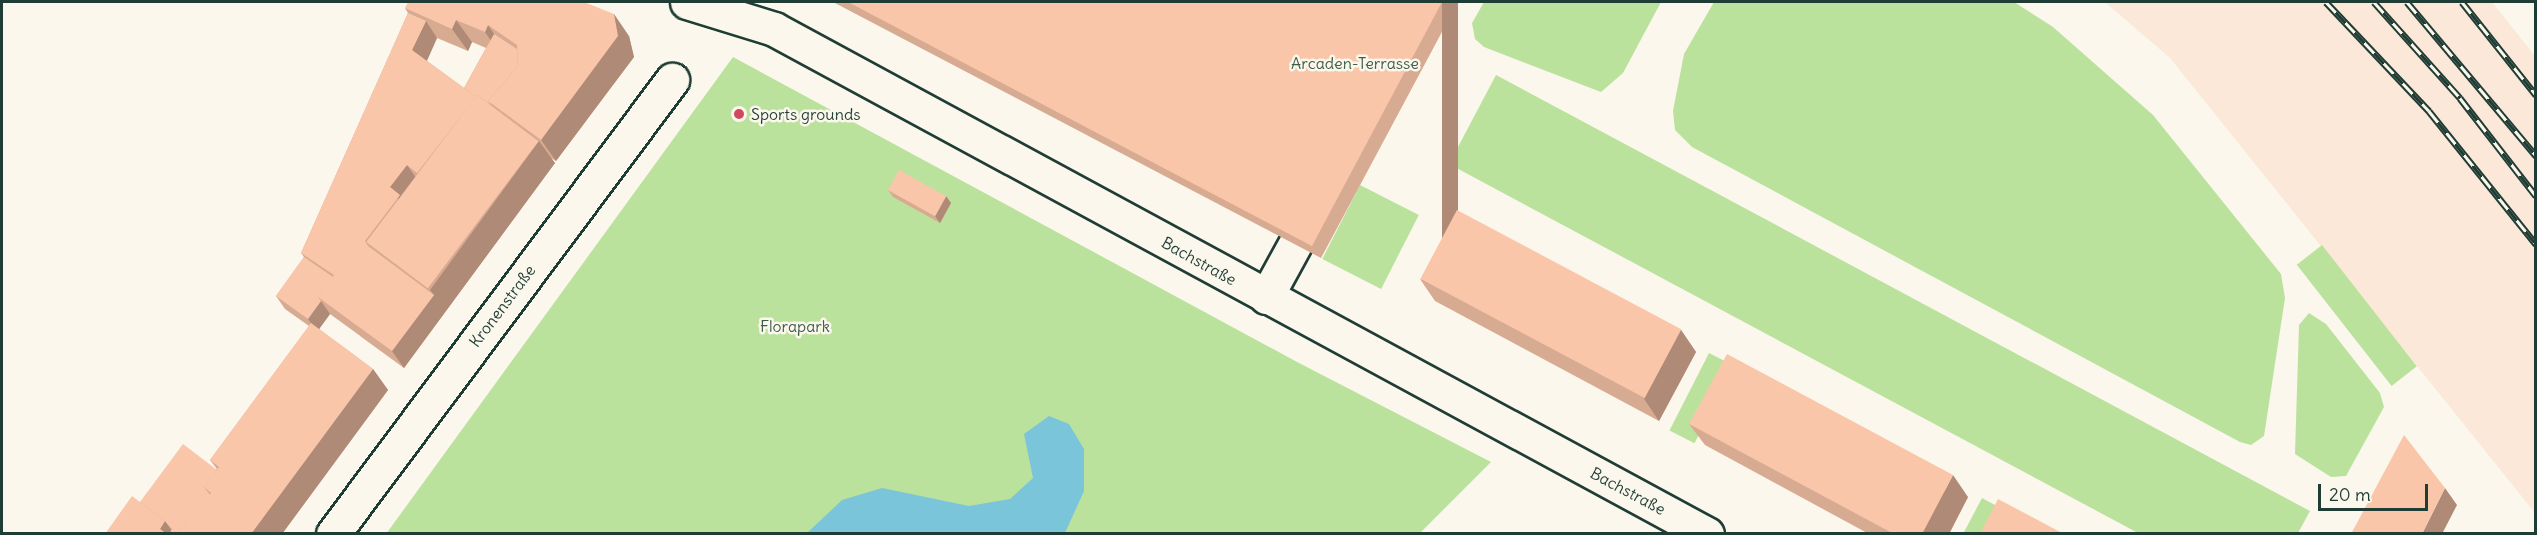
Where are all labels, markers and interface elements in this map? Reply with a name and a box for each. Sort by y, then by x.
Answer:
park label: Arcaden-Terrasse [1291,53,1419,73]
place label: Sports grounds [751,104,861,124]
marker: Sports grounds [732,107,746,121]
street label: Bachstraße [1158,233,1240,289]
street label: Kronenstraße [465,261,539,351]
park label: Florapark [760,316,830,336]
street label: Bachstraße [1587,463,1669,519]
scale bar [2321,472,2430,510]
text: 20 m [2329,483,2371,506]

